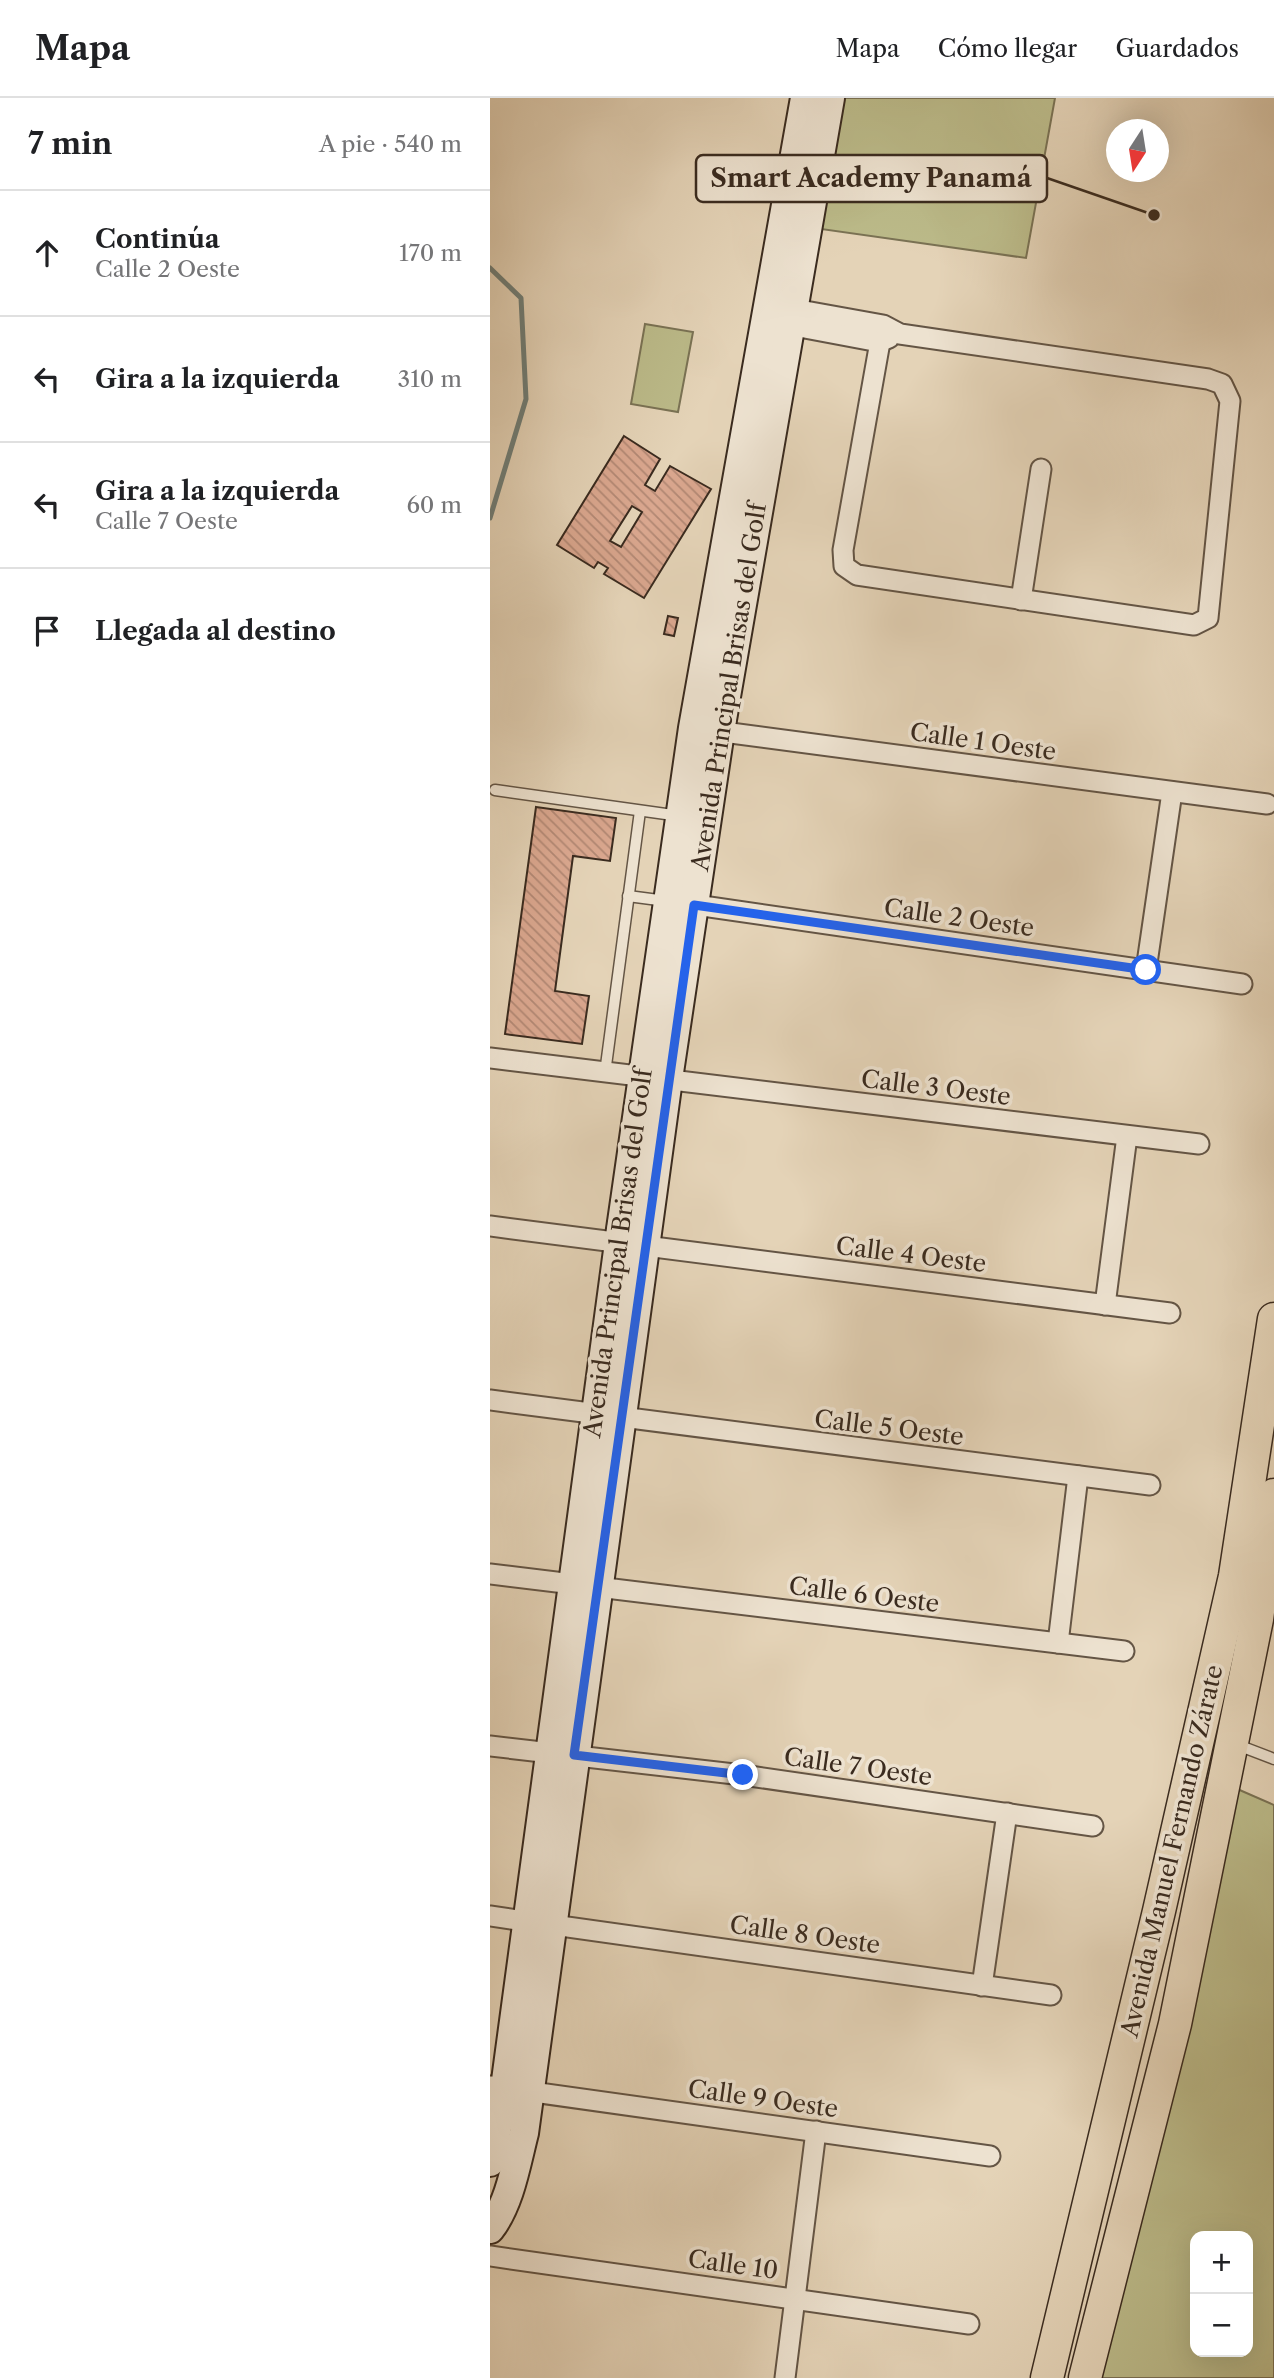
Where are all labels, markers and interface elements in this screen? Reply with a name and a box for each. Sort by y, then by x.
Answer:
text: Mapa [35,28,130,69]
text: Mapa [835,34,900,63]
text: Cómo llegar [938,34,1077,63]
text: Guardados [1115,34,1239,63]
north arrow [1106,119,1169,182]
text: 7 min [28,125,112,162]
text: A pie · 540 m [319,130,462,158]
callout: Smart Academy Panamá [696,155,1047,202]
text: Smart Academy Panamá [710,162,1033,194]
text: Continúa [95,223,220,255]
icon: ahead [28,234,66,272]
text: 170 m [399,239,462,267]
text: Calle 2 Oeste [95,255,240,283]
icon: left [28,360,66,398]
text: Gira a la izquierda [95,363,340,395]
text: 310 m [398,365,462,393]
text: Gira a la izquierda [95,475,340,507]
icon: left [28,486,66,524]
text: 60 m [406,491,462,519]
street label: Avenida Principal Brisas del Golf [685,498,772,874]
text: Calle 7 Oeste [95,507,238,535]
icon: arrive [28,612,66,650]
text: Llegada al destino [95,615,336,647]
street label: Calle 1 Oeste [908,717,1058,766]
street label: Calle 2 Oeste [882,893,1036,942]
route start [1130,954,1161,985]
street label: Avenida Principal Brisas del Golf [577,1064,658,1440]
street label: Calle 3 Oeste [860,1064,1013,1111]
street label: Calle 4 Oeste [834,1231,988,1278]
street label: Calle 5 Oeste [813,1404,965,1451]
street label: Calle 6 Oeste [787,1571,941,1618]
street label: Avenida Manuel Fernando Zárate [1114,1662,1229,2041]
street label: Calle 7 Oeste [782,1742,934,1791]
route end [727,1759,758,1790]
street label: Calle 8 Oeste [728,1910,882,1959]
street label: Calle 9 Oeste [686,2074,840,2123]
map controls [1190,2231,1253,2357]
button: + [1190,2231,1253,2294]
street label: Calle 10 [686,2244,780,2285]
button: − [1190,2294,1253,2357]

